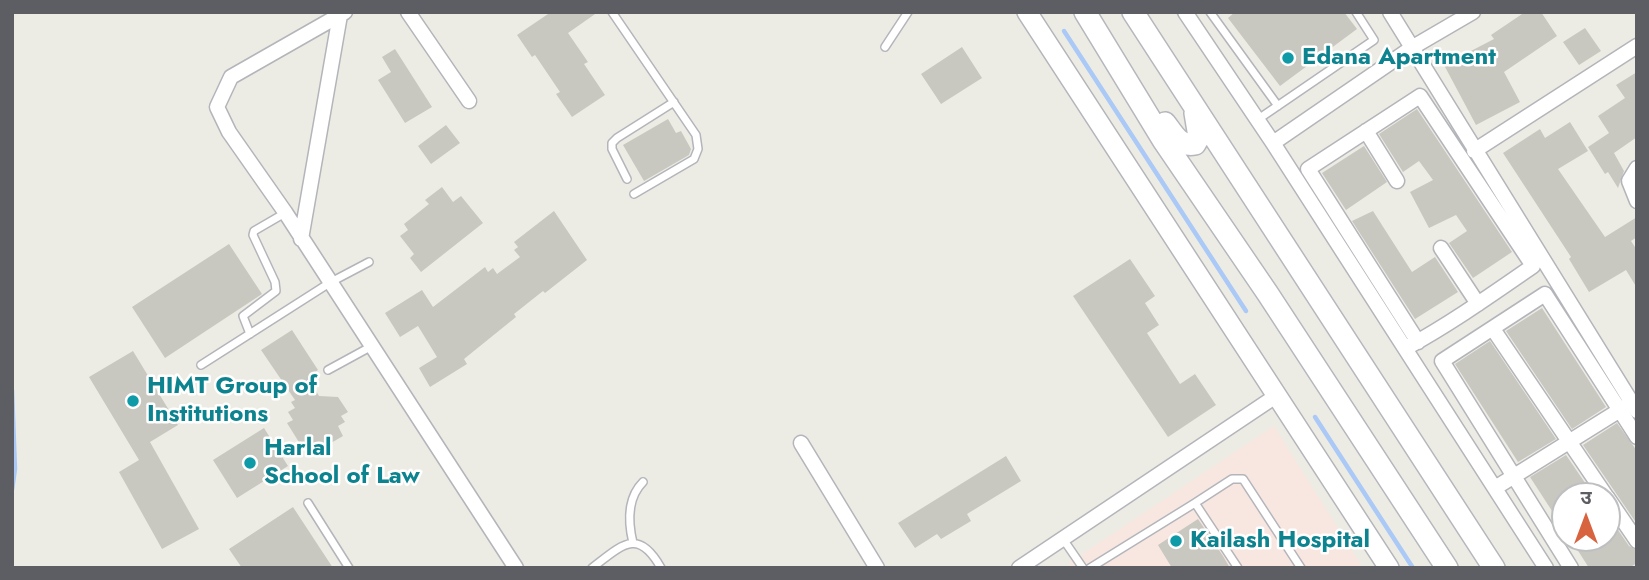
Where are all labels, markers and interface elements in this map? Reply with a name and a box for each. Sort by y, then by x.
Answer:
place label: Edana Apartment [1302,44,1496,72]
marker: Edana Apartment [1280,50,1296,66]
place label: HIMT Group of Institutions [147,373,317,429]
marker: HIMT Group of Institutions [125,393,141,409]
place label: Harlal School of Law [264,435,420,491]
marker: Harlal School of Law [242,455,258,471]
north arrow [1551,482,1621,552]
text: उ [1580,484,1592,511]
place label: Kailash Hospital [1190,527,1370,555]
marker: Kailash Hospital [1168,533,1184,549]

